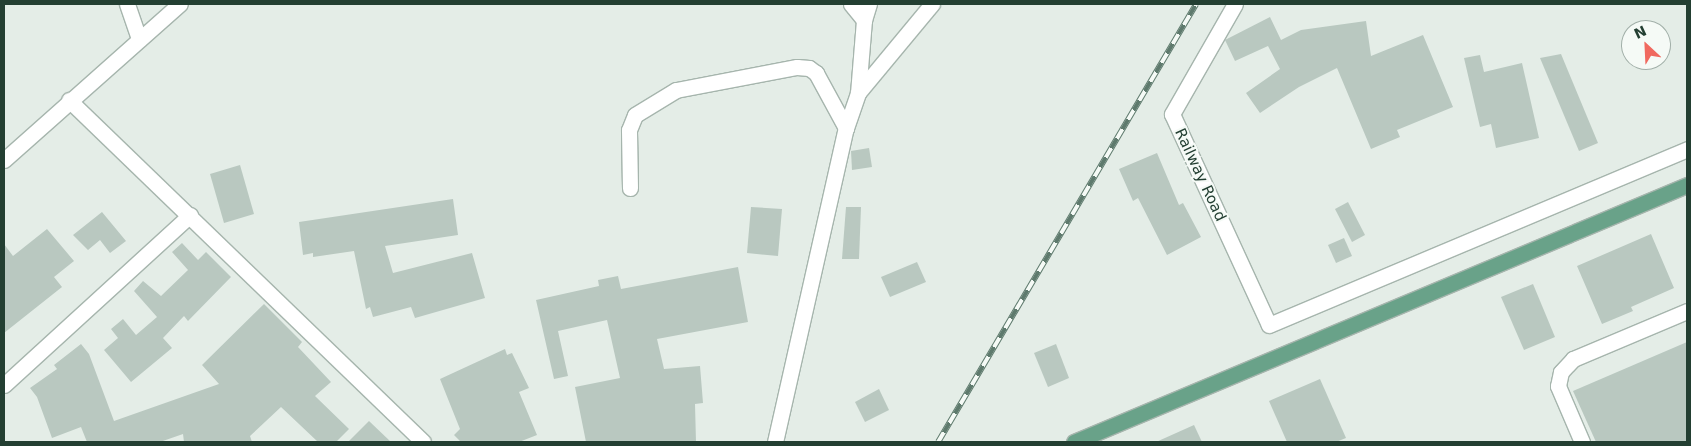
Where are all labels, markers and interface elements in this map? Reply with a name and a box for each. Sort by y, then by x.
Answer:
north arrow [1621,20,1671,70]
text: N [1631,23,1649,42]
street label: Railway Road [1171,126,1229,224]

